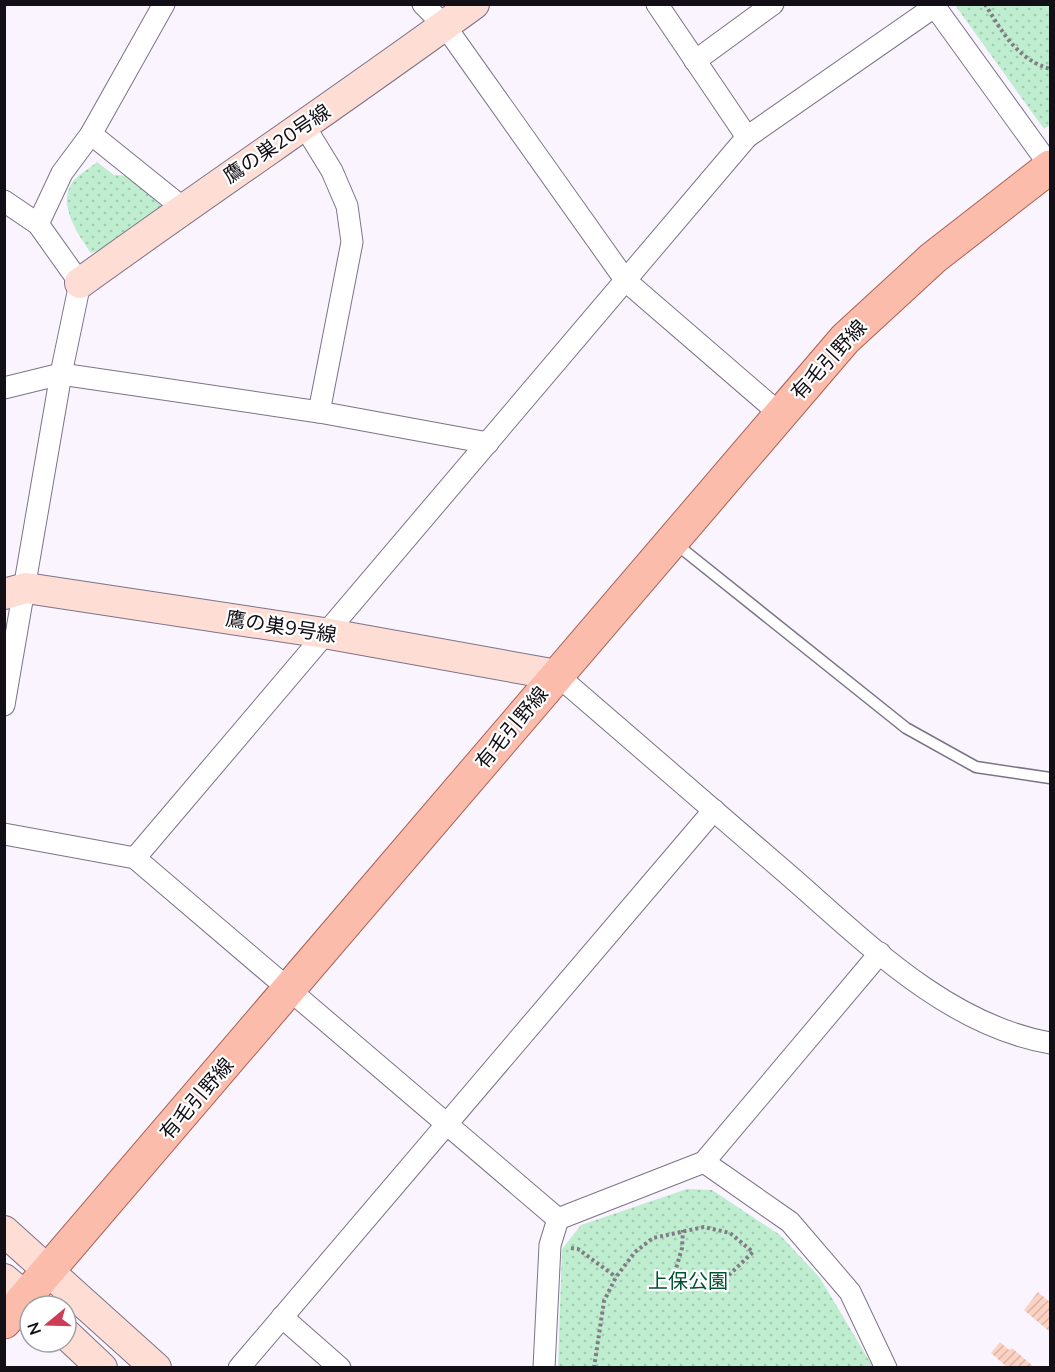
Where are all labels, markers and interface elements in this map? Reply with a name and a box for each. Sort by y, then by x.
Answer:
street label: 鷹の巣20号線 [218,98,336,190]
street label: 有毛引野線 [785,314,873,406]
street label: 鷹の巣9号線 [224,605,338,649]
street label: 有毛引野線 [470,681,554,775]
street label: 有毛引野線 [154,1052,240,1146]
park label: 上保公園 [648,1268,728,1295]
north arrow [18,1294,78,1354]
text: N [22,1319,47,1338]

